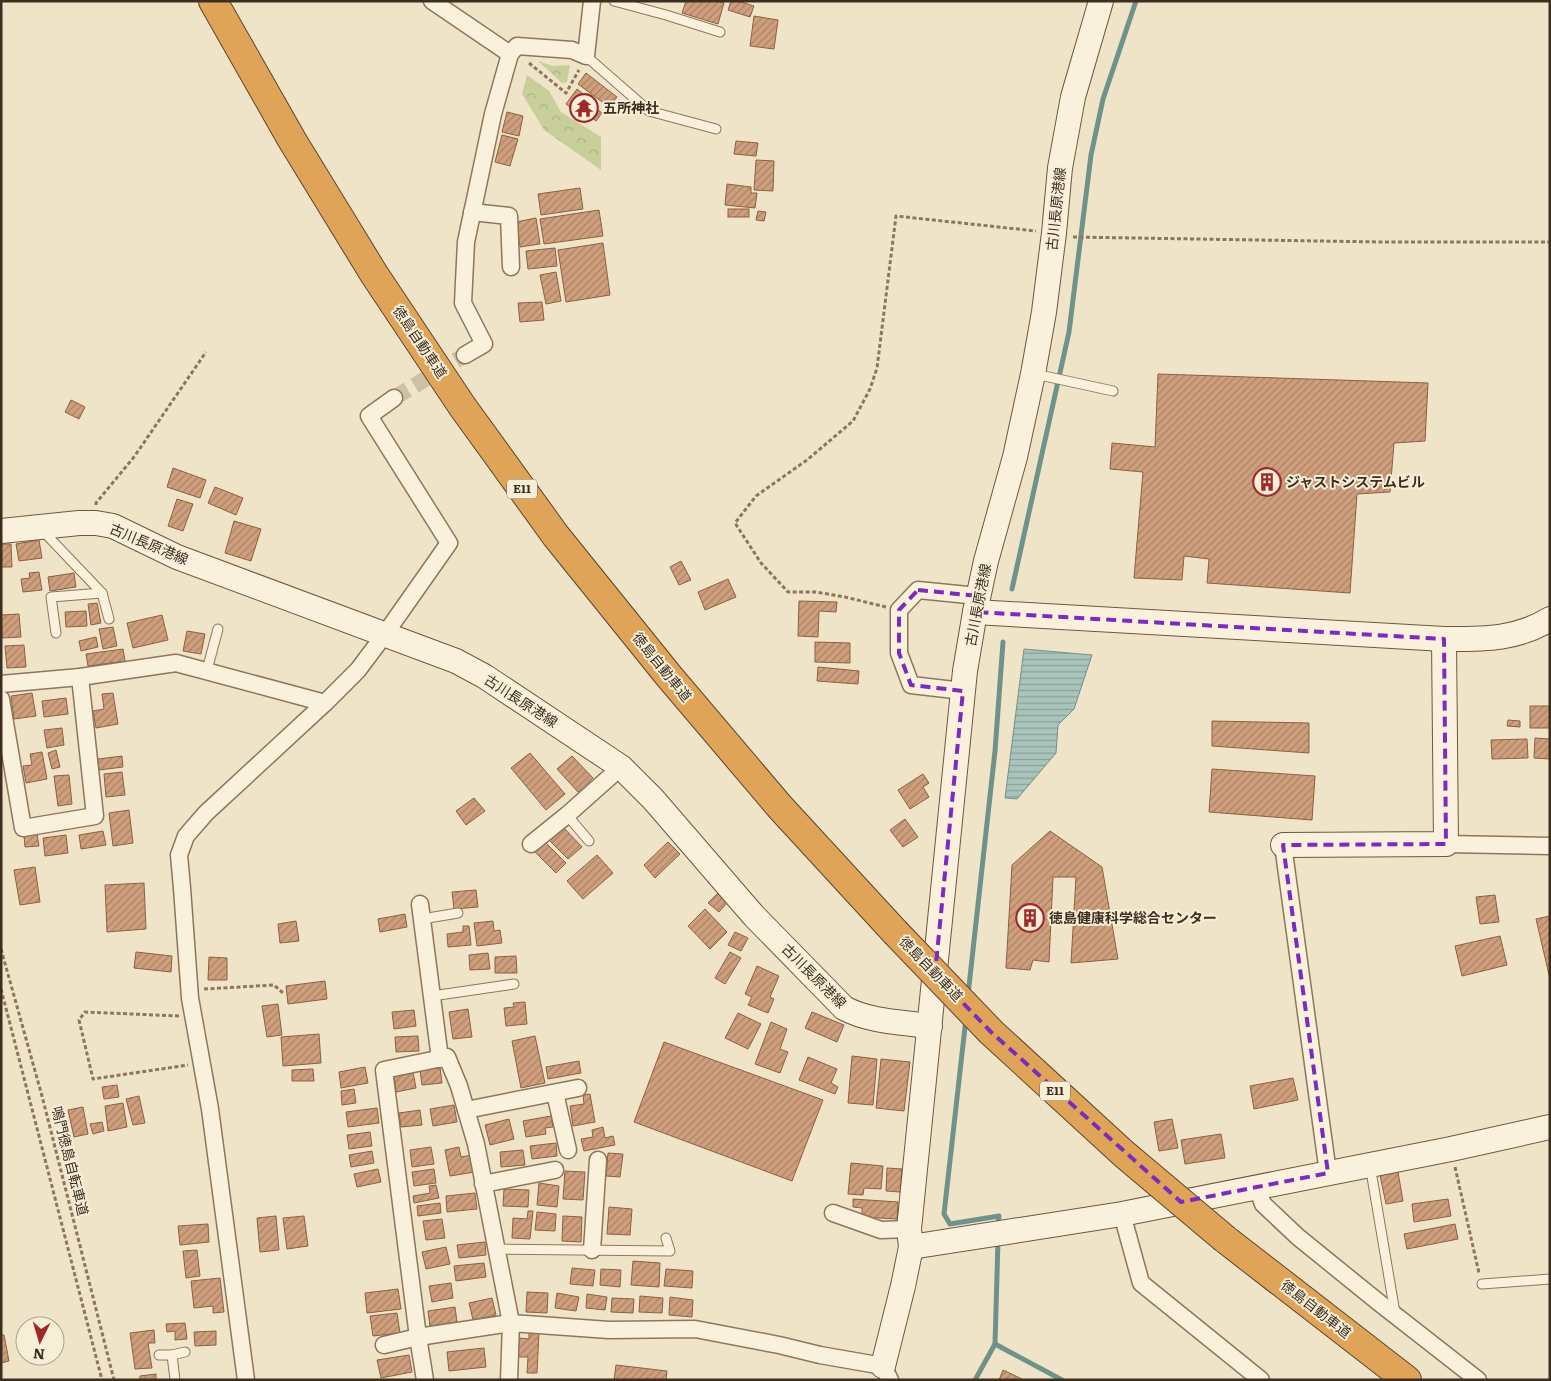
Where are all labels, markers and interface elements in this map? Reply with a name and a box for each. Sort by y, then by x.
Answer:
temple icon: 五所神社 [569,93,599,123]
place label: 五所神社 [603,97,659,117]
street label: 古川長原港線 [1041,166,1069,252]
street label: 徳島自動車道 [389,301,453,382]
building icon: ジャストシステムビル [1252,467,1282,497]
place label: ジャストシステムビル [1286,471,1425,491]
road number: E11 [507,479,537,498]
street label: 古川長原港線 [107,517,192,569]
street label: 古川長原港線 [959,562,995,648]
street label: 徳島自動車道 [629,627,697,705]
street label: 古川長原港線 [481,669,562,731]
building icon: 徳島健康科学総合センター [1015,903,1045,933]
place label: 徳島健康科学総合センター [1049,907,1217,927]
street label: 徳島自動車道 [895,931,968,1005]
street label: 古川長原港線 [778,939,851,1012]
road number: E11 [1040,1082,1070,1100]
street label: 鳴門徳島自転車道 [48,1104,94,1218]
street label: 徳島自動車道 [1277,1274,1356,1342]
north arrow [15,1316,65,1366]
text: N [32,1344,46,1365]

